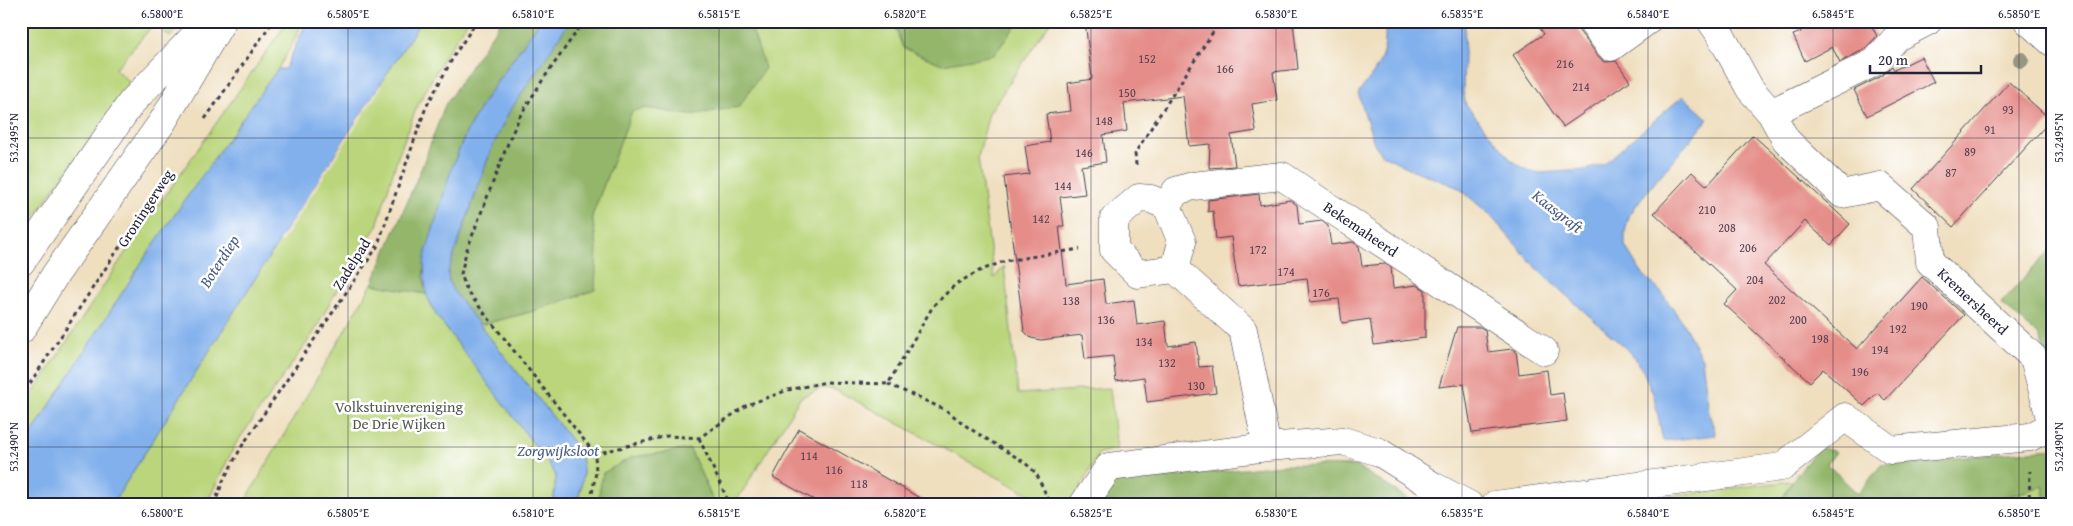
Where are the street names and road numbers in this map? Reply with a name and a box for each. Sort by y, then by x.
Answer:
street label: Groningerweg [112,164,178,251]
street label: Bekemaheerd [1320,196,1402,262]
street label: Zadelpad [327,234,375,294]
street label: Kremersheerd [1933,263,2013,339]

